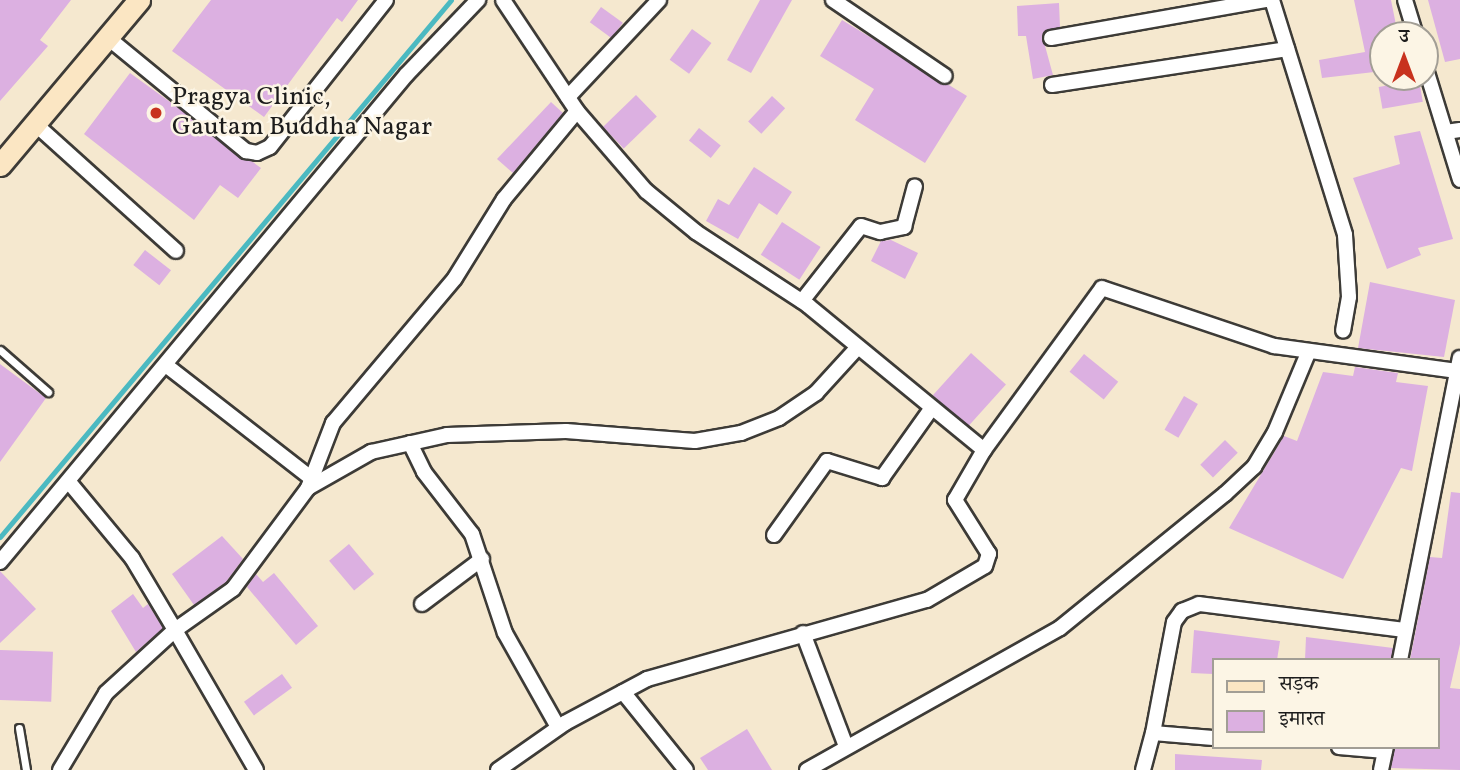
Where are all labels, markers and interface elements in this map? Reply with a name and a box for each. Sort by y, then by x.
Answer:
north arrow [1369,21,1439,91]
text: उ [1399,24,1409,50]
place label: Pragya Clinic, Gautam Buddha Nagar [172,82,432,144]
marker: Pragya Clinic, Gautam Buddha Nagar [146,103,166,123]
legend [1212,658,1439,749]
text: सड़क [1279,670,1318,699]
text: इमारत [1279,705,1325,734]

